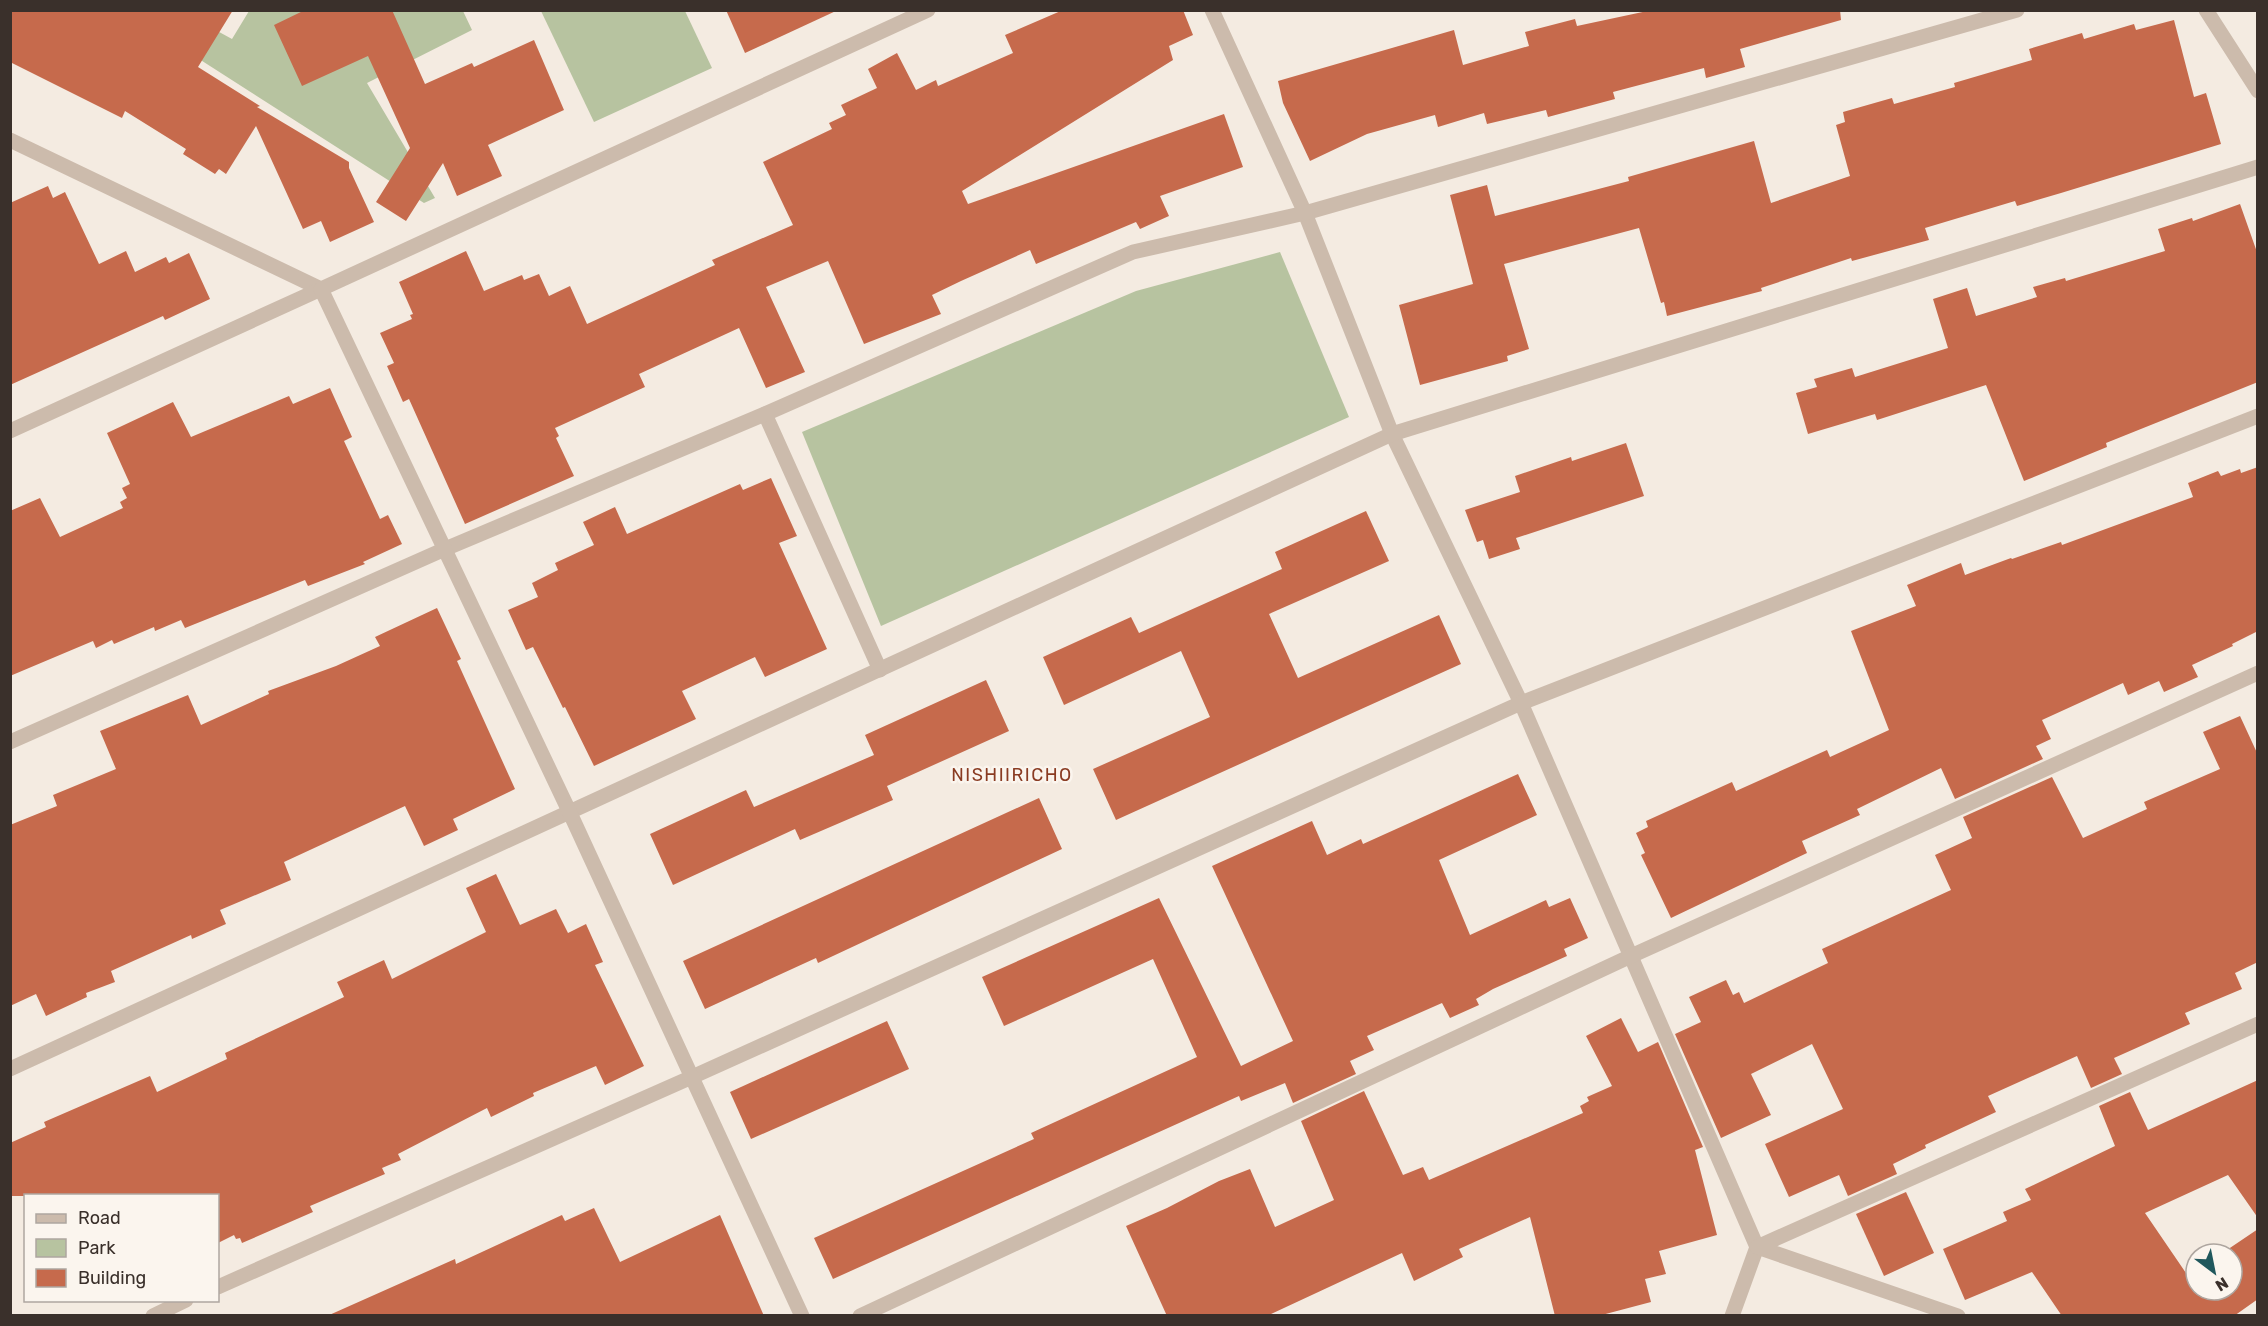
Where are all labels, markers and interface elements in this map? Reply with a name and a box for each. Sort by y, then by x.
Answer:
district label: NISHIIRICHO [951,764,1073,786]
legend [24,1194,219,1302]
text: Road [78,1207,121,1229]
text: Park [78,1237,116,1259]
north arrow [2184,1242,2244,1302]
text: Building [78,1267,146,1289]
text: N [2212,1273,2232,1295]

